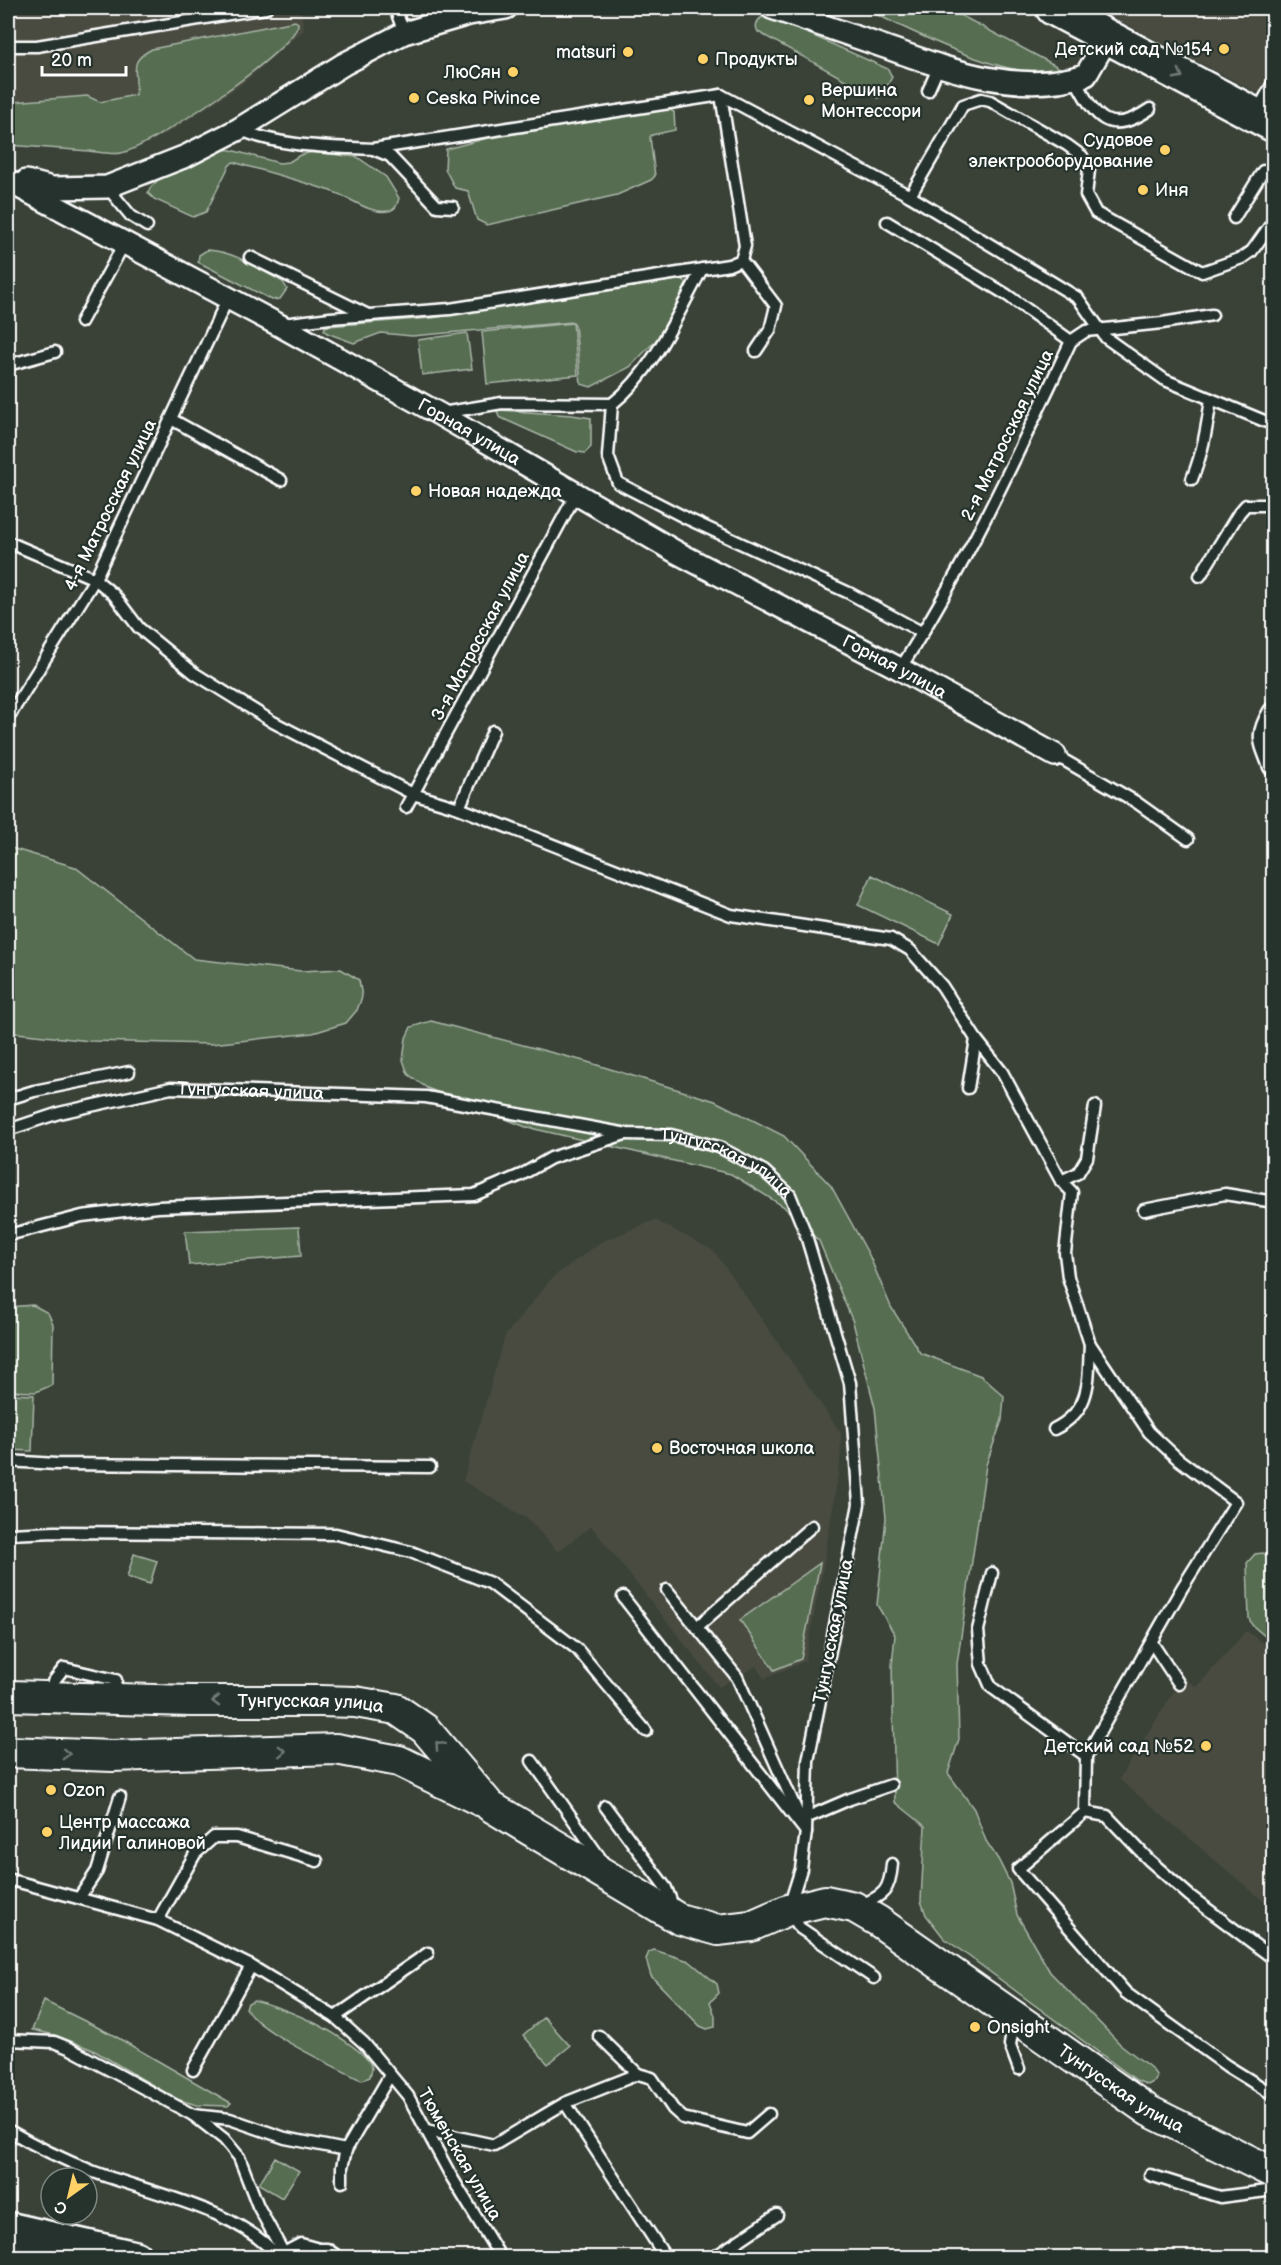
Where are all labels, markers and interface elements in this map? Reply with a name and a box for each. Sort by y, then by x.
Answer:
scale bar [42,39,126,77]
place label: Детский сад №154 [1055,39,1212,60]
place label: matsuri [556,42,616,63]
marker: Детский сад №154 [1217,42,1231,56]
marker: matsuri [621,45,635,59]
place label: Продукты [715,49,798,70]
text: 20 m [51,50,92,71]
marker: Продукты [696,52,710,66]
place label: ЛюСян [443,62,501,83]
marker: ЛюСян [506,65,520,79]
one-way arrow [1172,68,1183,79]
place label: Вершина Монтессори [821,80,921,122]
place label: Ceska Pivince [426,88,540,109]
marker: Ceska Pivince [407,91,421,105]
marker: Вершина Монтессори [802,93,816,107]
place label: Судовое электрооборудование [968,130,1153,172]
marker: Судовое электрооборудование [1158,143,1172,157]
place label: Иня [1155,180,1189,201]
marker: Иня [1136,183,1150,197]
street label: 2-я Матросская улица [957,346,1058,524]
street label: Горная улица [414,394,524,470]
street label: 4-я Матросская улица [60,416,161,594]
place label: Новая надежда [428,481,562,502]
marker: Новая надежда [409,484,423,498]
street label: 3-я Матросская улица [427,548,534,724]
street label: Горная улица [839,631,950,704]
street label: Тунгусская улица [177,1078,324,1104]
street label: Тунгусская улица [659,1125,797,1203]
place label: Восточная школа [669,1438,815,1459]
marker: Восточная школа [650,1441,664,1455]
street label: Тунгусская улица [809,1557,858,1705]
street label: Тунгусская улица [238,1691,386,1718]
one-way arrow [211,1695,220,1707]
place label: Детский сад №52 [1044,1736,1194,1757]
marker: Детский сад №52 [1199,1739,1213,1753]
one-way arrow [435,1741,446,1752]
one-way arrow [277,1744,286,1757]
one-way arrow [61,1748,70,1761]
place label: Ozon [63,1780,105,1801]
marker: Ozon [44,1783,58,1797]
place label: Центр массажа Лидии Галиновой [58,1812,206,1854]
marker: Центр массажа Лидии Галиновой [40,1825,54,1839]
place label: Onsight [987,2017,1050,2038]
marker: Onsight [968,2020,982,2034]
street label: Тунгусская улица [1054,2040,1188,2138]
street label: Тюменская улица [413,2084,506,2224]
north arrow [39,2166,99,2226]
text: С [52,2196,71,2218]

